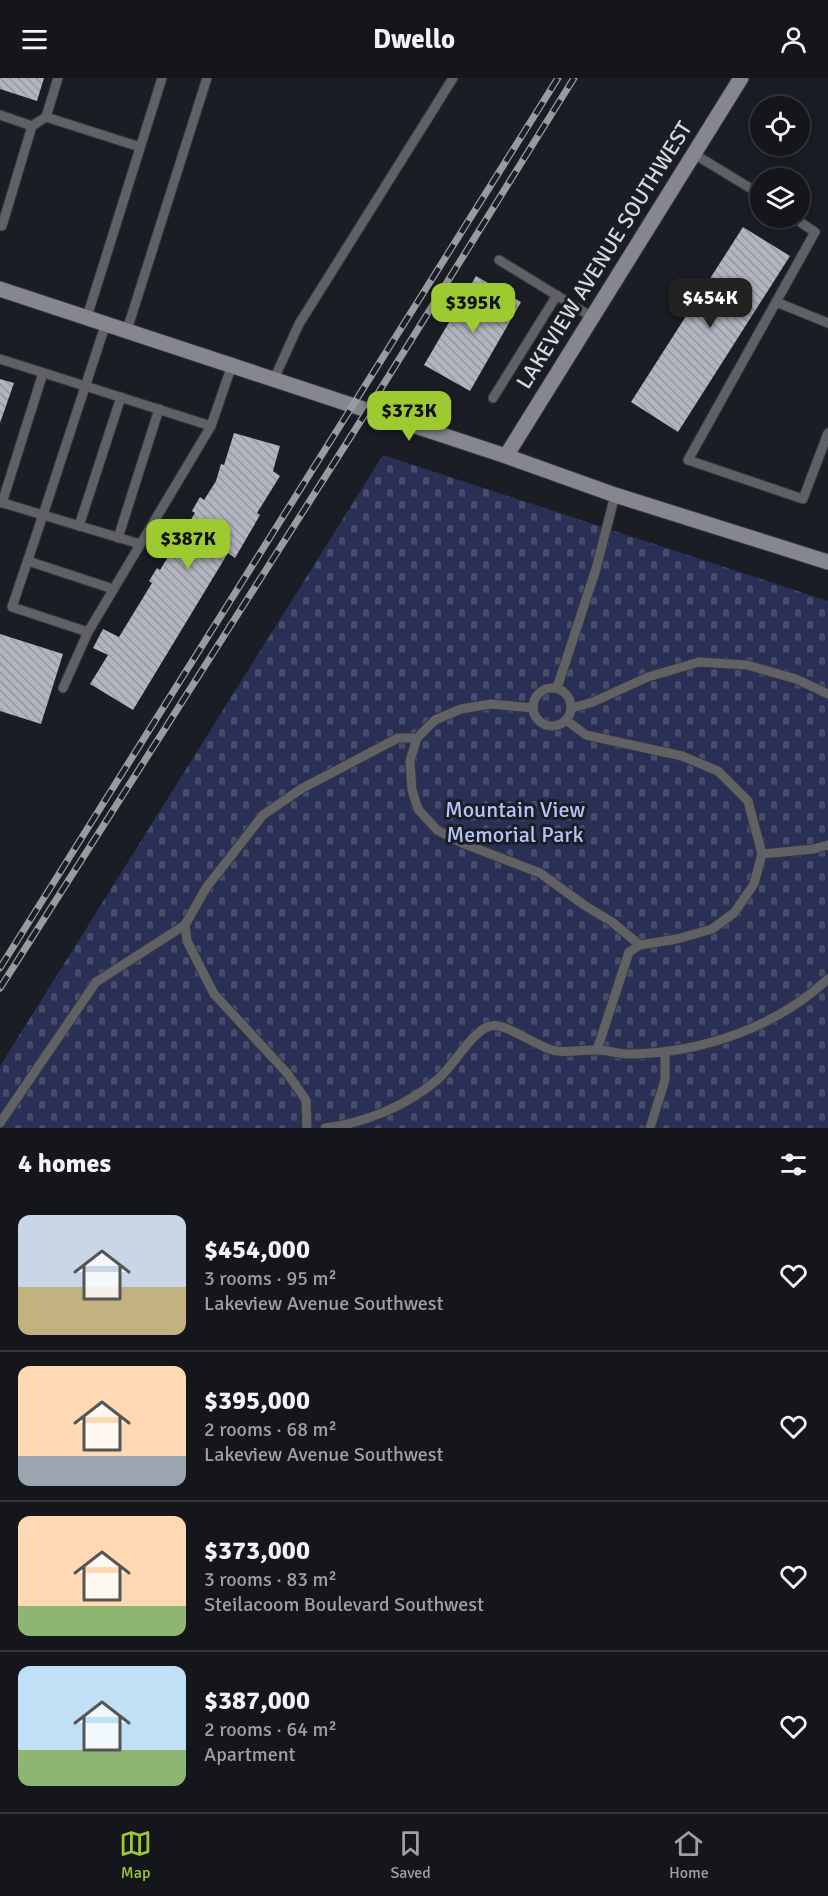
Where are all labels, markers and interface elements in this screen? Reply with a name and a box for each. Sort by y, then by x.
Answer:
icon: menu [18,23,51,56]
text: Dwello [373,23,455,56]
icon: person [777,23,810,56]
map controls [750,96,810,228]
button: locate [750,96,810,156]
street label: LAKEVIEW AVENUE SOUTHWEST [510,116,698,394]
button: layers [750,168,810,228]
pin: $454K [668,278,752,329]
pin: $395K [431,283,515,334]
text: $454K [682,285,738,310]
text: $395K [445,290,501,315]
pin: $373K [367,391,451,442]
text: $373K [381,398,437,423]
pin: $387K [146,519,230,570]
text: $387K [160,526,216,551]
park label: Mountain View Memorial Park [445,796,585,848]
text: 4 homes [18,1148,111,1180]
icon: filters [777,1148,810,1181]
text: $454,000 [204,1234,310,1266]
icon: home [66,1239,138,1311]
icon: heart [777,1259,810,1292]
text: 3 rooms · 95 m² [204,1266,337,1291]
text: Lakeview Avenue Southwest [204,1291,444,1316]
text: $395,000 [204,1385,310,1417]
icon: home [66,1390,138,1462]
icon: heart [777,1410,810,1443]
text: 2 rooms · 68 m² [204,1417,337,1442]
text: Lakeview Avenue Southwest [204,1442,444,1467]
text: $373,000 [204,1535,310,1567]
icon: home [66,1540,138,1612]
icon: heart [777,1560,810,1593]
text: 3 rooms · 83 m² [204,1567,337,1592]
text: Steilacoom Boulevard Southwest [204,1592,484,1617]
text: $387,000 [204,1685,310,1717]
icon: home [66,1690,138,1762]
icon: heart [777,1710,810,1743]
text: 2 rooms · 64 m² [204,1717,337,1742]
text: Apartment [204,1742,296,1767]
tab: Map [119,1827,152,1883]
tab: Saved [390,1827,431,1883]
tab: Home [669,1827,709,1883]

